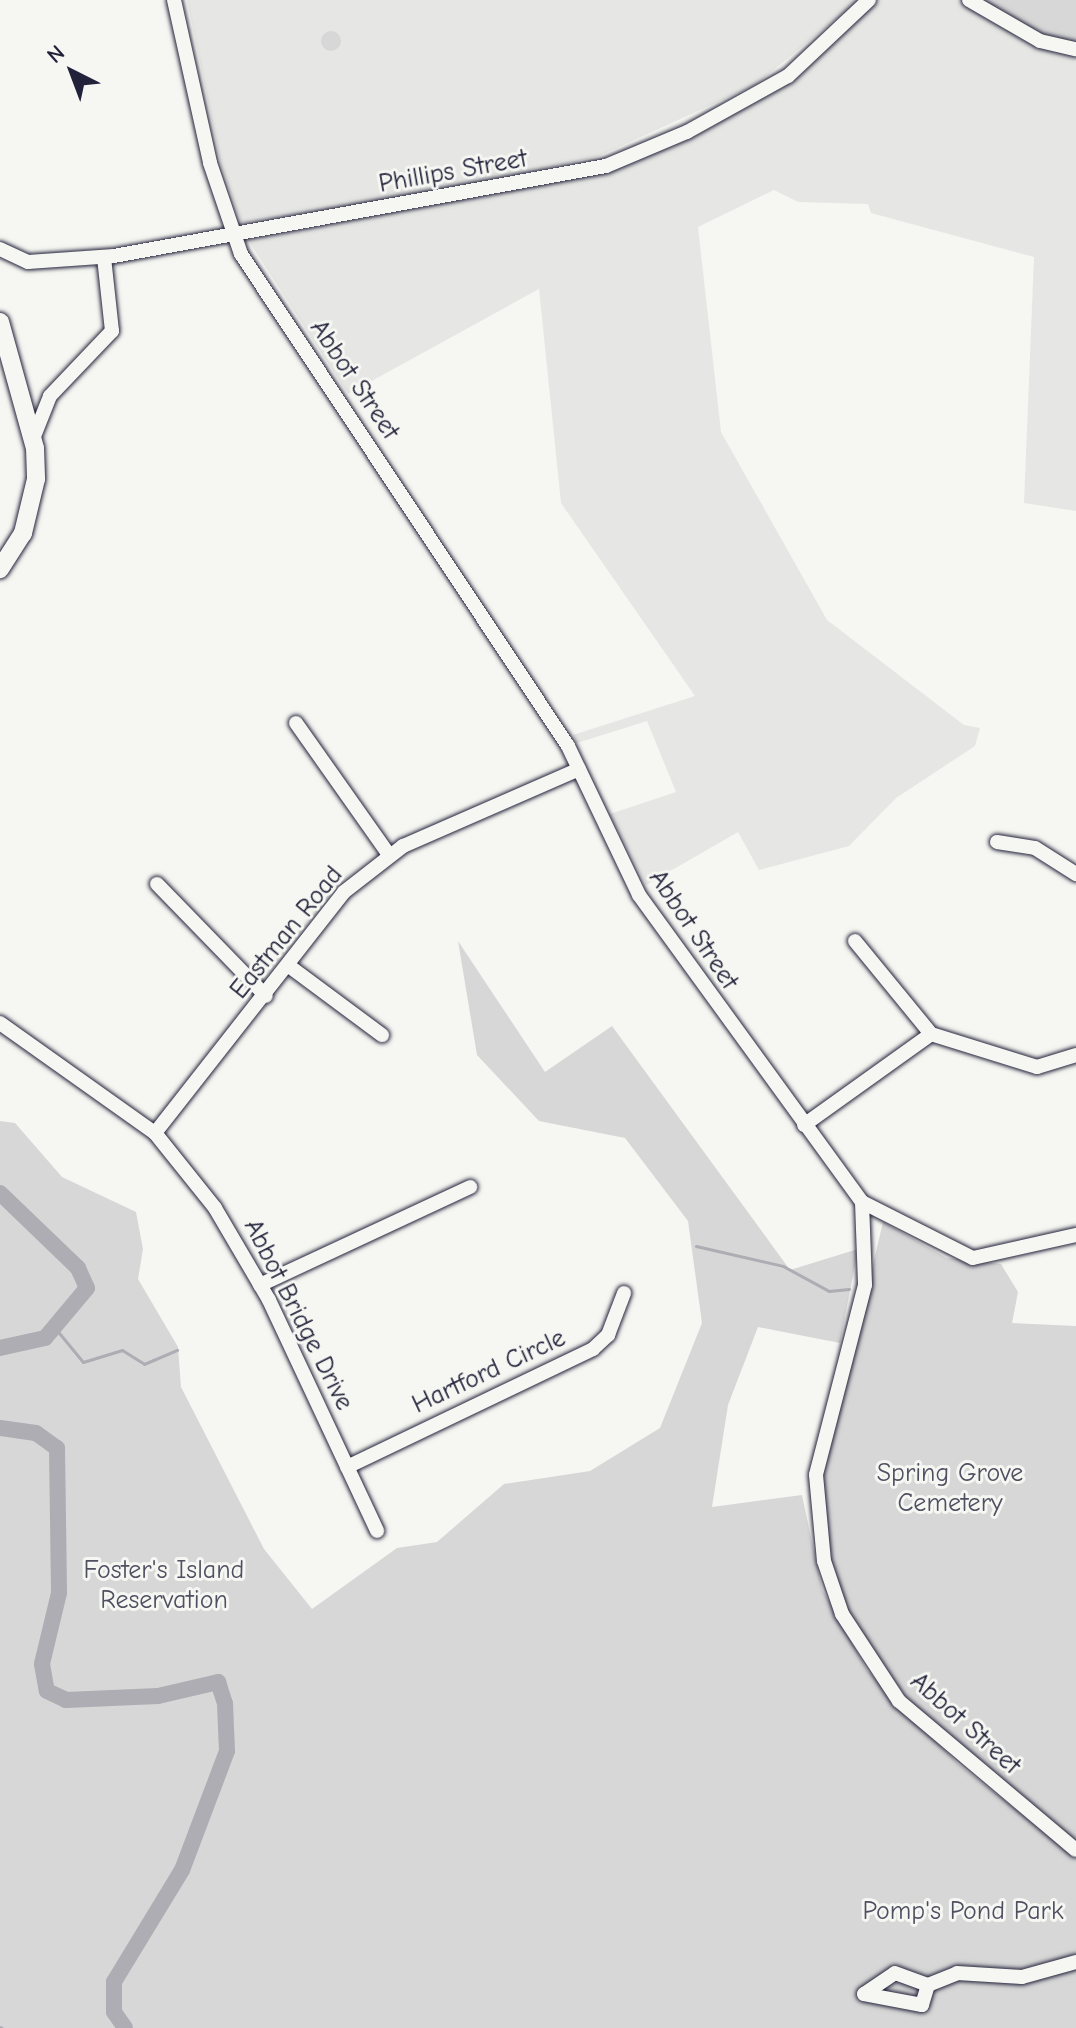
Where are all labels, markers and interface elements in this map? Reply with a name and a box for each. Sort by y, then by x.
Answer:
north arrow [32,32,112,112]
text: N [42,40,70,69]
street label: Phillips Street [376,144,530,200]
street label: Abbot Street [303,314,405,446]
street label: Eastman Road [224,860,350,1006]
street label: Abbot Street [642,864,744,996]
street label: Abbot Bridge Drive [236,1214,360,1416]
street label: Hartford Circle [408,1323,570,1421]
park label: Spring Grove Cemetery [877,1458,1023,1520]
park label: Foster's Island Reservation [84,1555,244,1616]
street label: Abbot Street [903,1666,1027,1782]
park label: Pomp's Pond Park [863,1896,1063,1928]

